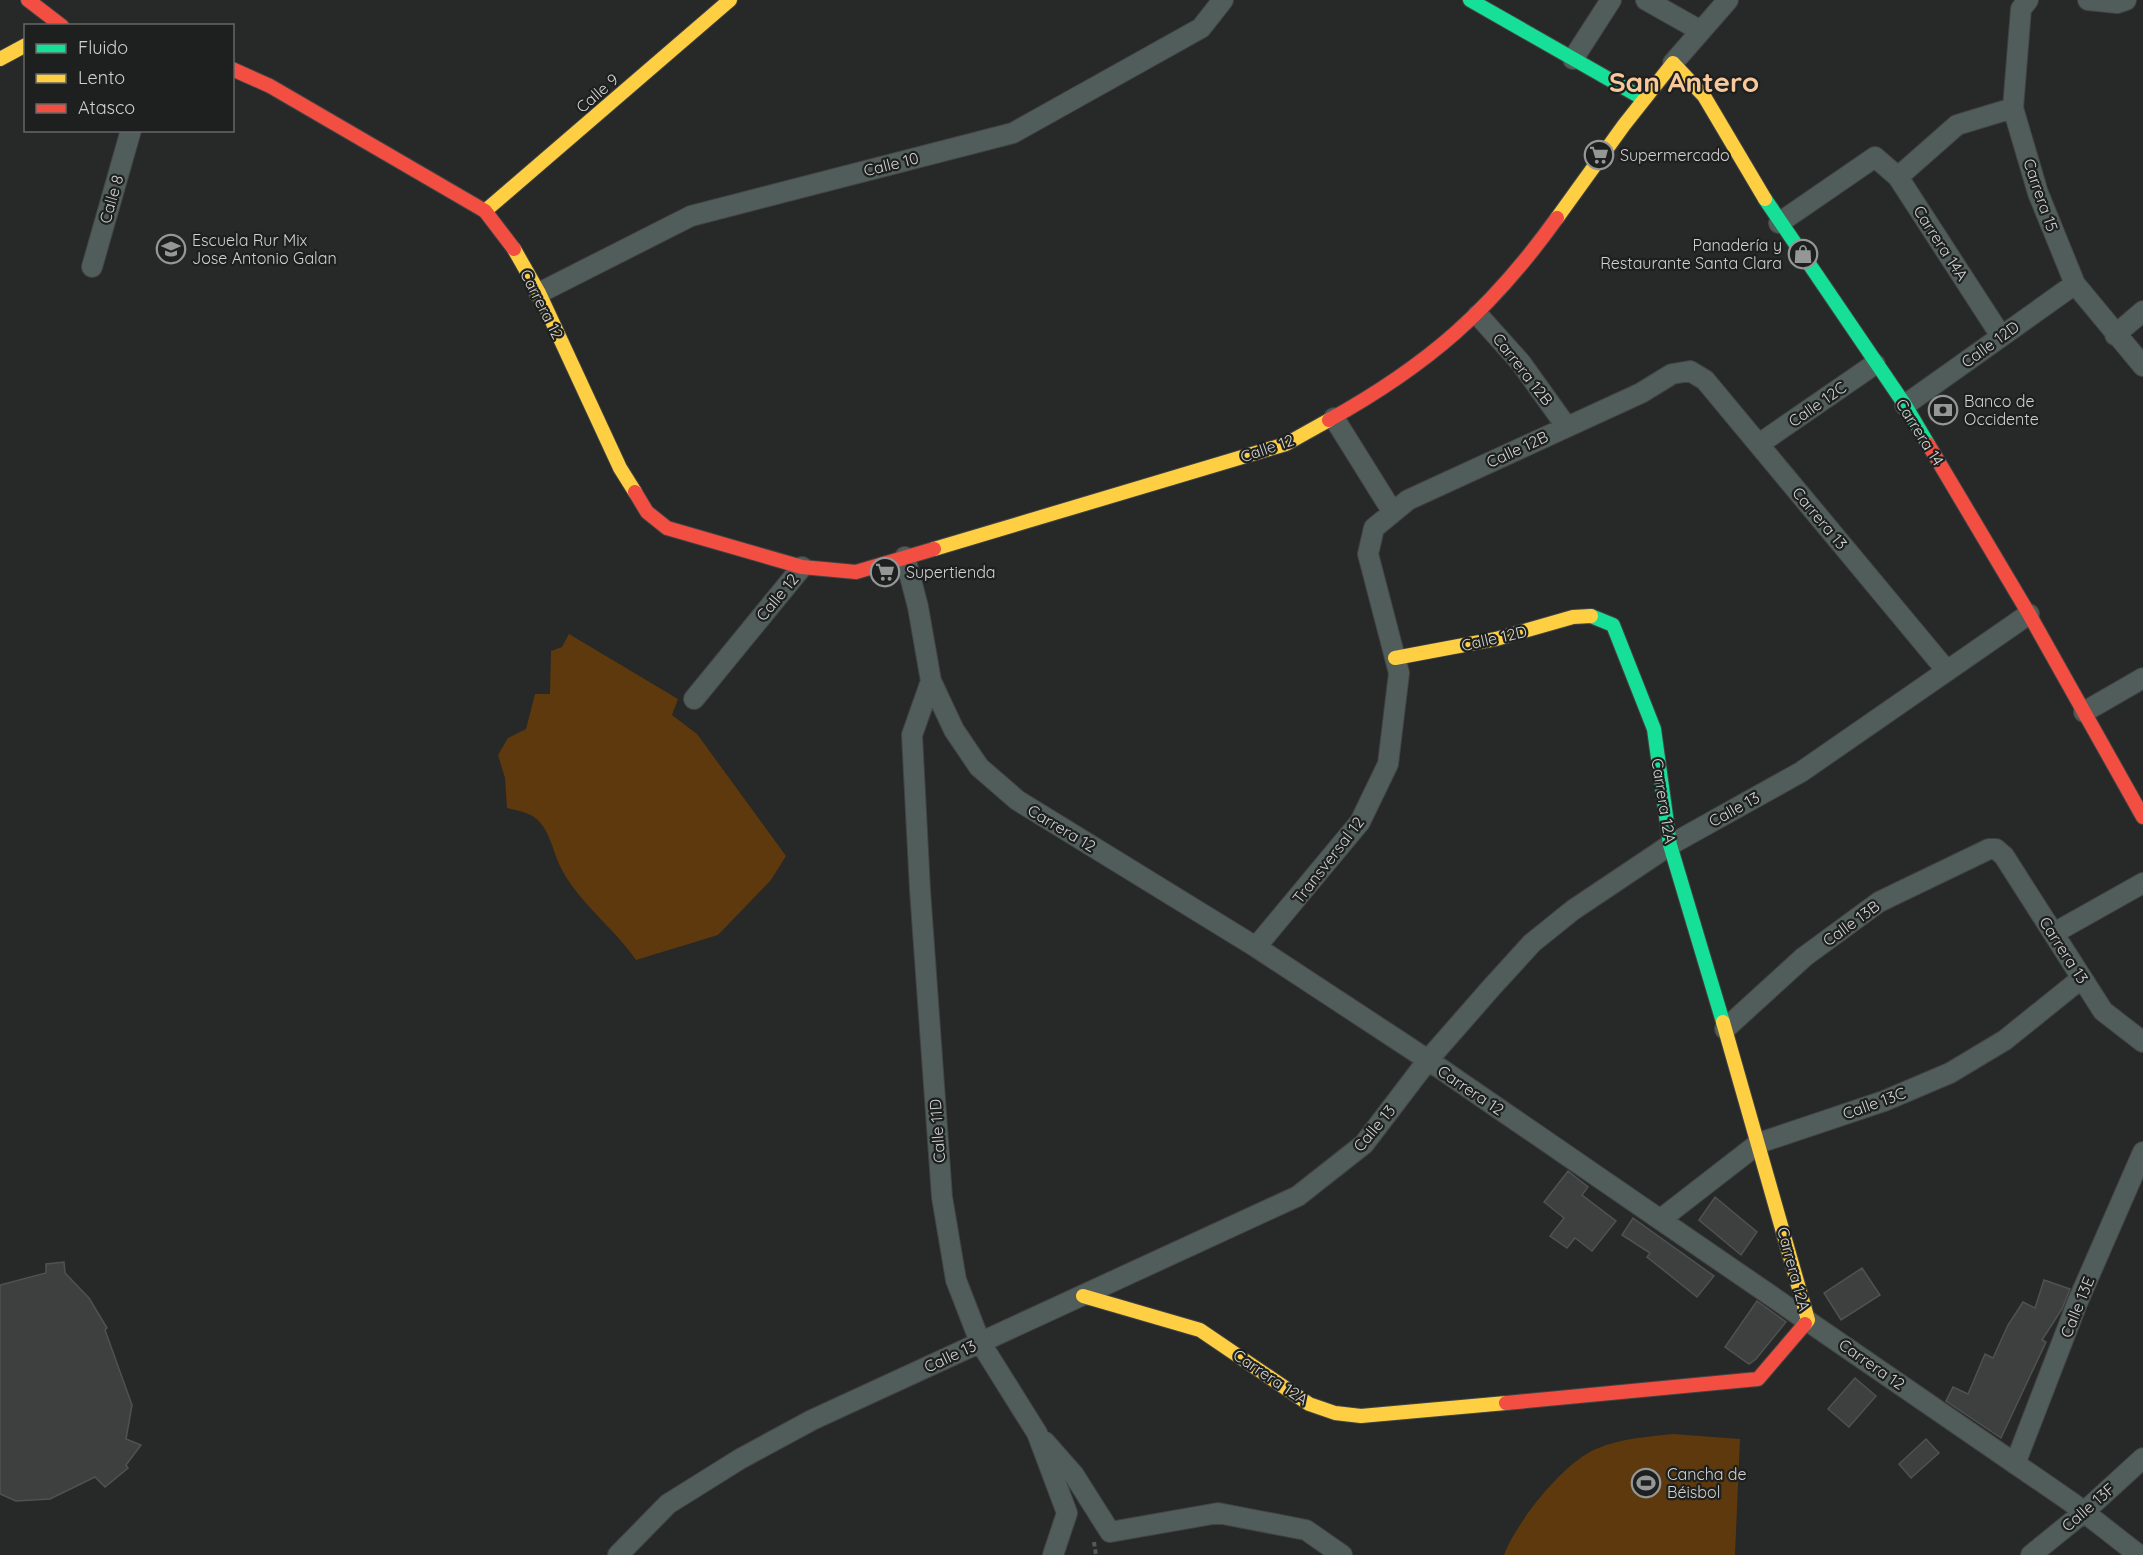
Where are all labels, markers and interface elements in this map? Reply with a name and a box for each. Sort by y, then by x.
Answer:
legend [24,24,234,132]
text: Fluido [78,36,128,59]
district label: San Antero [1609,64,1759,99]
text: Lento [78,66,125,89]
street label: Calle 9 [572,69,622,117]
text: Atasco [78,96,135,119]
supermarket icon: Supermercado [1583,139,1615,171]
place label: Supermercado [1620,145,1730,165]
street label: Calle 10 [861,147,921,181]
street label: Carrera 15 [2019,156,2063,234]
street label: Calle 8 [95,172,127,226]
street label: Carrera 14A [1909,202,1973,284]
place label: Escuela Rur Mix Jose Antonio Galan [192,230,337,268]
school or university icon: Escuela Rur Mix Jose Antonio Galan [155,233,187,265]
place label: Panadería y Restaurante Santa Clara [1600,235,1782,273]
shop icon: Panadería y Restaurante Santa Clara [1787,238,1819,270]
street label: Carrera 12 [516,266,568,343]
street label: Calle 12D [1957,316,2023,372]
street label: Carrera 12B [1489,329,1557,409]
street label: Calle 12C [1784,377,1850,431]
place label: Banco de Occidente [1964,391,2039,429]
bank icon: Banco de Occidente [1927,394,1959,426]
street label: Carrera 14 [1892,395,1948,469]
street label: Calle 12B [1483,426,1551,472]
street label: Calle 12 [1237,429,1297,466]
street label: Carrera 13 [1788,483,1852,553]
supermarket icon: Supertienda [869,556,901,588]
place label: Supertienda [906,562,996,582]
street label: Calle 12 [751,569,803,625]
street label: Calle 12D [1459,621,1529,655]
street label: Carrera 12A [1647,757,1681,845]
street label: Calle 13 [1705,787,1763,831]
street label: Carrera 12 [1024,800,1100,856]
street label: Transversal 12 [1288,812,1368,907]
street label: Calle 13B [1819,896,1883,950]
street label: Carrera 13 [2035,913,2093,987]
street label: Carrera 12 [1434,1060,1508,1120]
street label: Calle 13C [1840,1082,1908,1124]
street label: Calle 11D [925,1098,949,1164]
street label: Calle 13 [1349,1100,1399,1156]
street label: Carrera 12A [1773,1225,1815,1313]
street label: Calle 13E [2056,1274,2098,1340]
street label: Carrera 12 [1835,1334,1909,1394]
street label: Calle 13 [921,1335,979,1377]
street label: Carrera 12A [1230,1345,1312,1409]
place label: Cancha de Béisbol [1667,1464,1747,1502]
sports icon: Cancha de Béisbol [1630,1467,1662,1499]
street label: Calle 13F [2057,1478,2119,1536]

